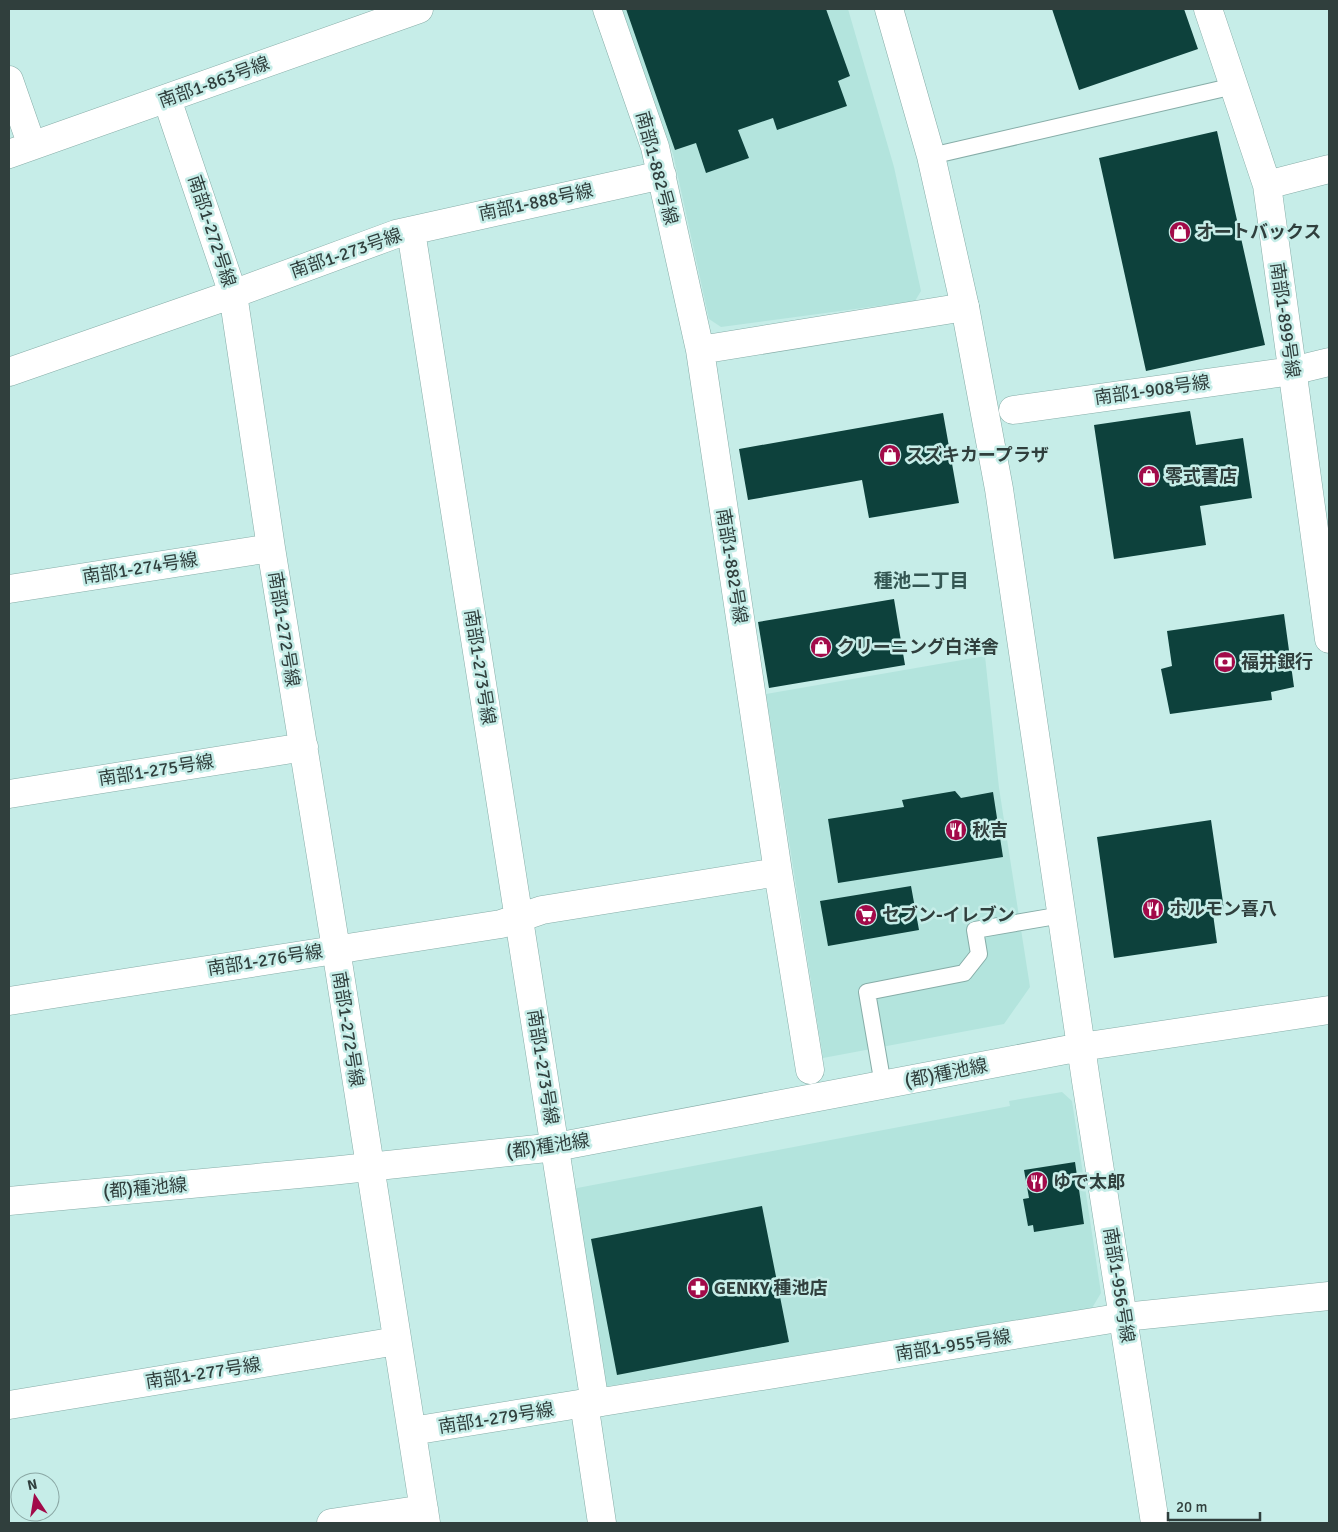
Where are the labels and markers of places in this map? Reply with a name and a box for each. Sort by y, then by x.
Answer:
shop icon: オートバックス [1168,220,1192,244]
place label: オートバックス [1196,221,1321,243]
shop icon: スズキカープラザ [878,443,902,467]
place label: スズキカープラザ [906,444,1049,466]
shop icon: 零式書店 [1137,464,1161,488]
place label: 零式書店 [1165,465,1237,487]
shop icon: クリーニング白洋舎 [809,635,833,659]
place label: クリーニング白洋舎 [837,636,999,658]
bank icon: 福井銀行 [1213,650,1237,674]
place label: 福井銀行 [1241,651,1313,673]
restaurant icon: 秋吉 [944,818,968,842]
place label: 秋吉 [972,819,1008,841]
restaurant icon: ホルモン喜八 [1141,897,1165,921]
place label: ホルモン喜八 [1169,898,1277,920]
supermarket icon: セブン-イレブン [854,903,878,927]
place label: セブン-イレブン [882,904,1015,926]
restaurant icon: ゆで太郎 [1025,1170,1049,1194]
place label: ゆで太郎 [1053,1171,1125,1193]
pharmacy icon: GENKY 種池店 [686,1276,710,1300]
place label: GENKY 種池店 [714,1277,828,1299]

